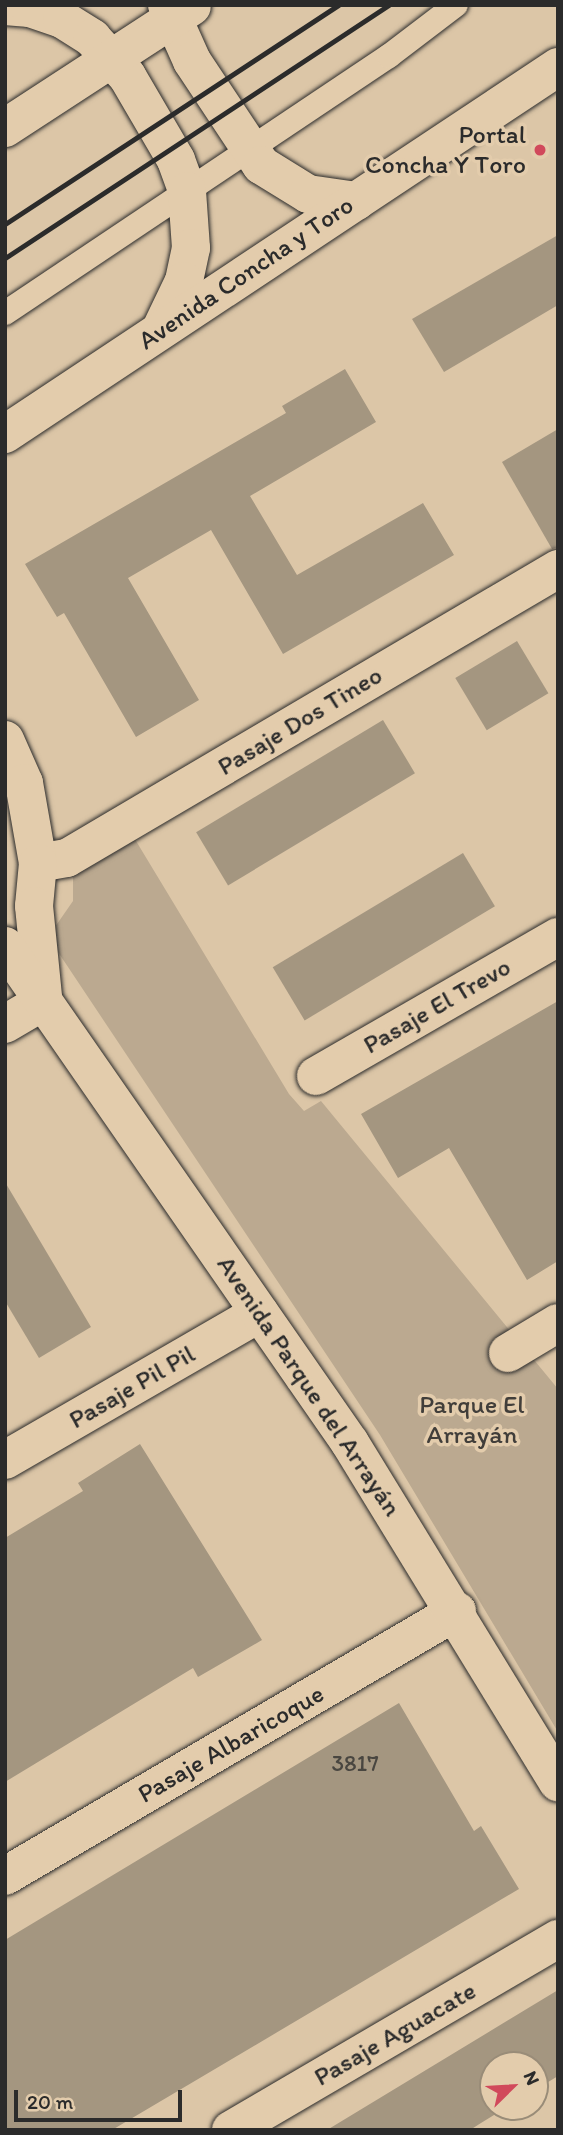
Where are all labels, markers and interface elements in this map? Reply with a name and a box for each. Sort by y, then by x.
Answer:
place label: Portal Concha Y Toro [367,119,526,180]
marker: Portal Concha Y Toro [532,142,548,158]
street label: Avenida Concha y Toro [133,190,359,356]
street label: Pasaje Dos Tineo [212,660,388,782]
street label: Pasaje El Trevo [358,951,516,1061]
street label: Avenida Parque del Arrayán [210,1249,408,1523]
street label: Pasaje Pil Pil [63,1338,201,1436]
park label: Parque El Arrayán [419,1389,525,1450]
street label: Pasaje Albaricoque [132,1678,330,1810]
house number: 3817 [331,1749,379,1777]
street label: Pasaje Aguacate [309,1975,481,2093]
north arrow [479,2051,549,2121]
text: N [519,2068,545,2089]
scale bar [18,2076,186,2120]
text: 20 m [27,2089,73,2114]

